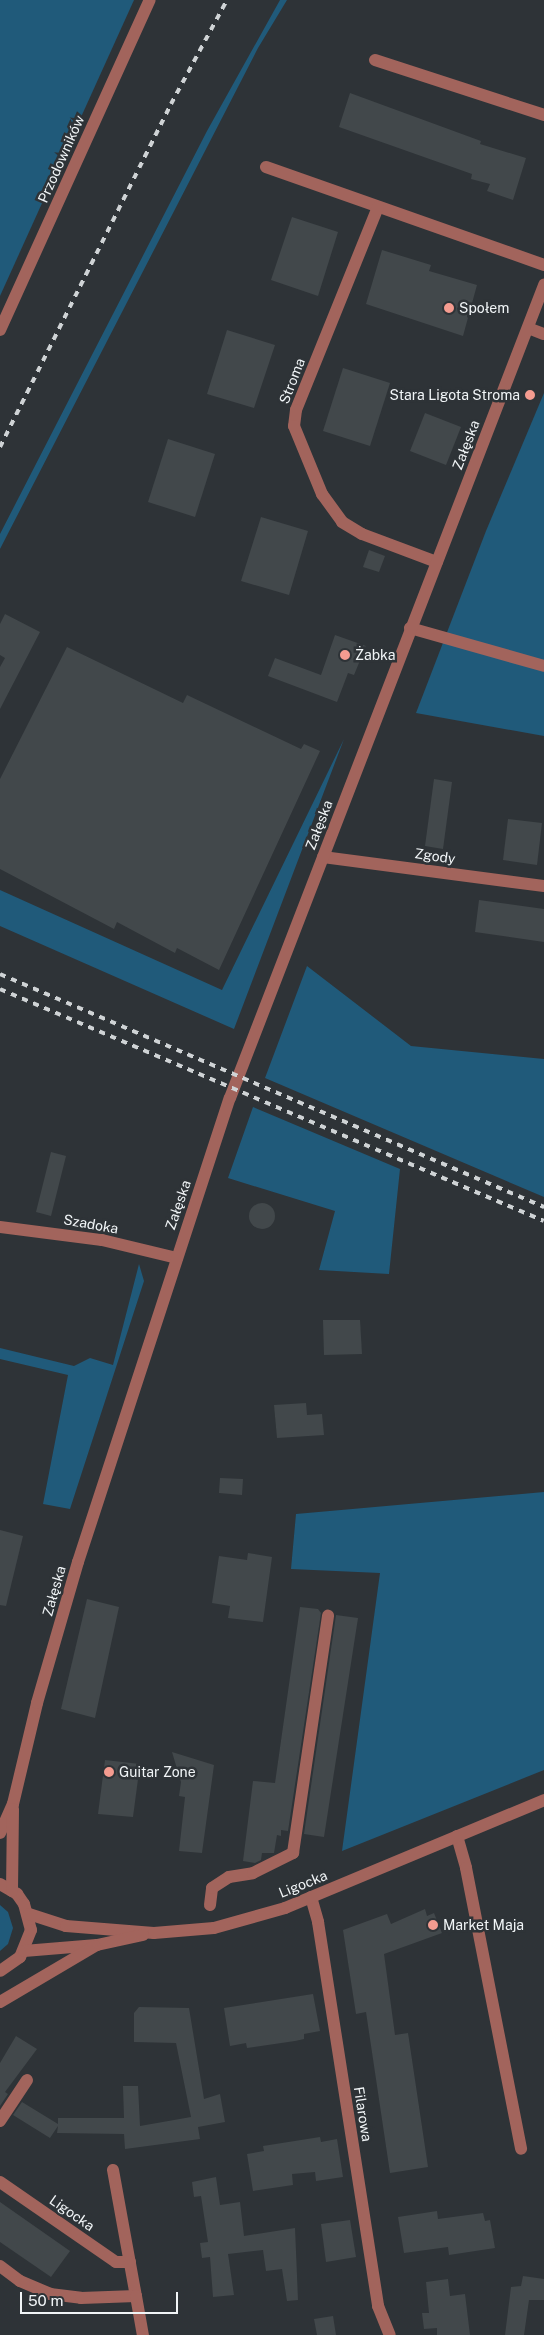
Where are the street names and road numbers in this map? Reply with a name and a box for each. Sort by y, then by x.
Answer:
street label: Przodowników [34,113,88,205]
street label: Stroma [276,356,308,406]
street label: Załęska [449,418,483,472]
street label: Załęska [302,798,336,852]
street label: Zgody [413,845,457,867]
street label: Załęska [162,1178,194,1232]
street label: Szadoka [62,1211,120,1237]
street label: Załęska [39,1564,69,1618]
street label: Ligocka [276,1867,330,1901]
street label: Filarowa [350,2085,376,2143]
street label: Ligocka [46,2192,98,2234]

